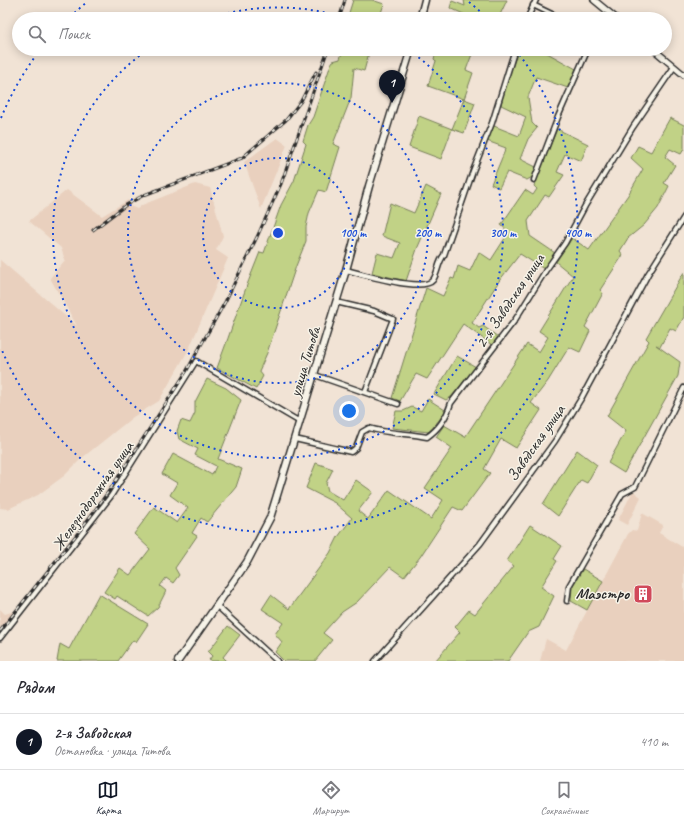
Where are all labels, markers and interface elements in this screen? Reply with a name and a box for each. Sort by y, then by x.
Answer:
search box [12,12,672,56]
icon: search [26,23,48,45]
text: Поиск [58,25,90,44]
pin: 1 [379,70,405,103]
text: 100 m [340,225,367,241]
text: 200 m [415,225,442,241]
text: 300 m [490,225,517,241]
text: 400 m [565,225,592,241]
centre of rings [271,226,285,240]
street label: 2-я Заводская улица [471,249,550,352]
street label: улица Титова [285,323,326,400]
street label: Заводская улица [502,400,570,485]
your location [339,401,359,421]
street label: Железнодорожная улица [48,437,139,554]
building icon: Маэстро [632,583,654,605]
place label: Маэстро [576,584,630,604]
text: Рядом [16,677,54,698]
text: 2-я Заводская [54,724,131,743]
text: 1 [26,734,32,750]
text: 410 m [640,734,668,750]
text: Остановка · улица Титова [54,743,170,759]
tab: Карта [96,779,121,817]
tab: Маршрут [313,779,349,817]
tab: Сохранённые [540,779,588,817]

